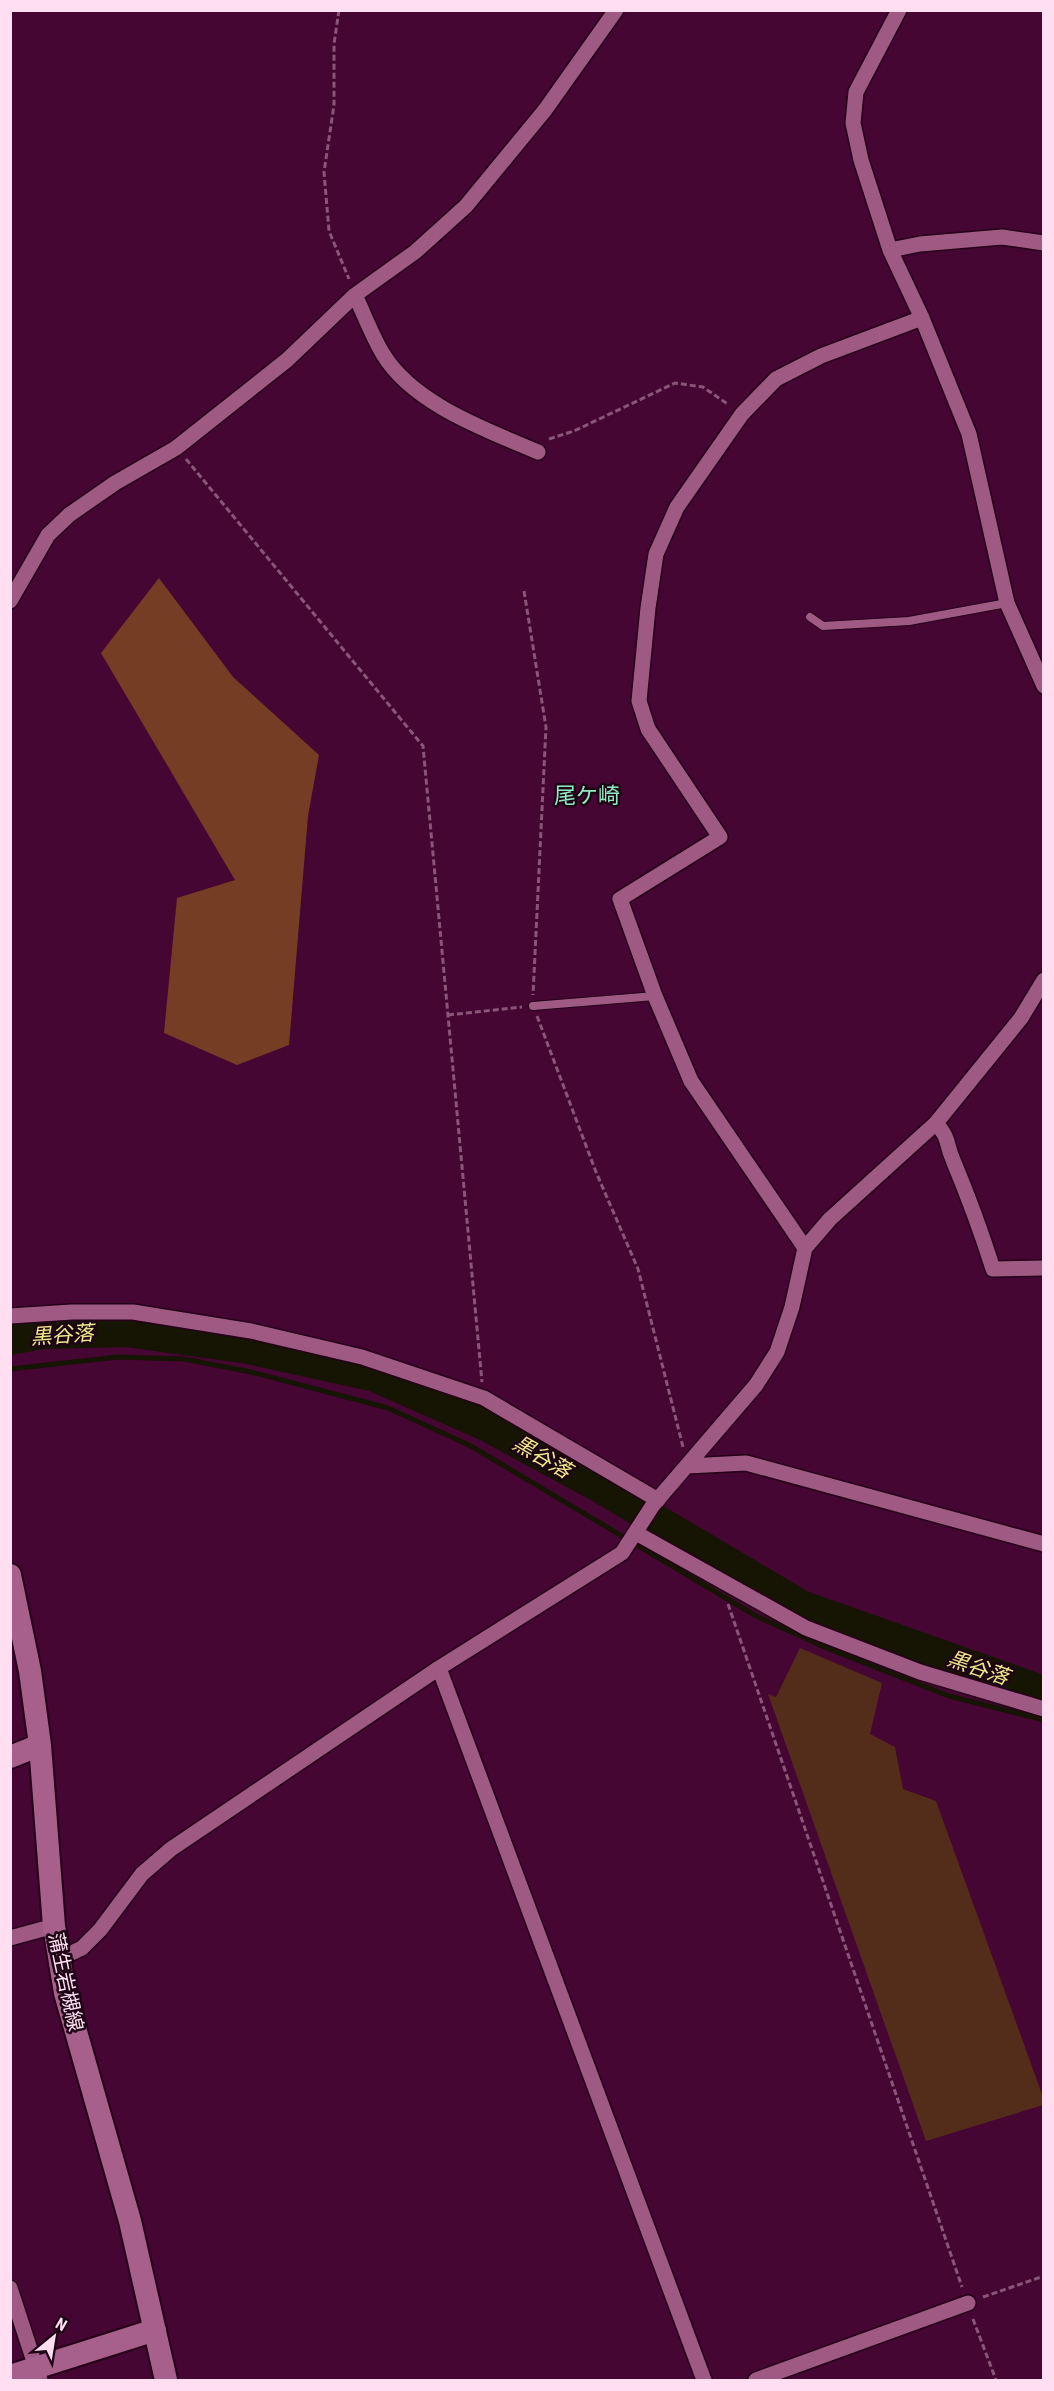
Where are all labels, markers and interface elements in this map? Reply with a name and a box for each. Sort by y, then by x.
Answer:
district label: 尾ケ崎 [554,783,620,808]
water label: 黒谷落 [30,1321,97,1349]
water label: 黒谷落 [509,1431,578,1485]
water label: 黒谷落 [944,1646,1015,1691]
street label: 蒲生岩槻線 [44,1931,88,2033]
north arrow [24,2307,84,2367]
text: N [52,2314,70,2335]

